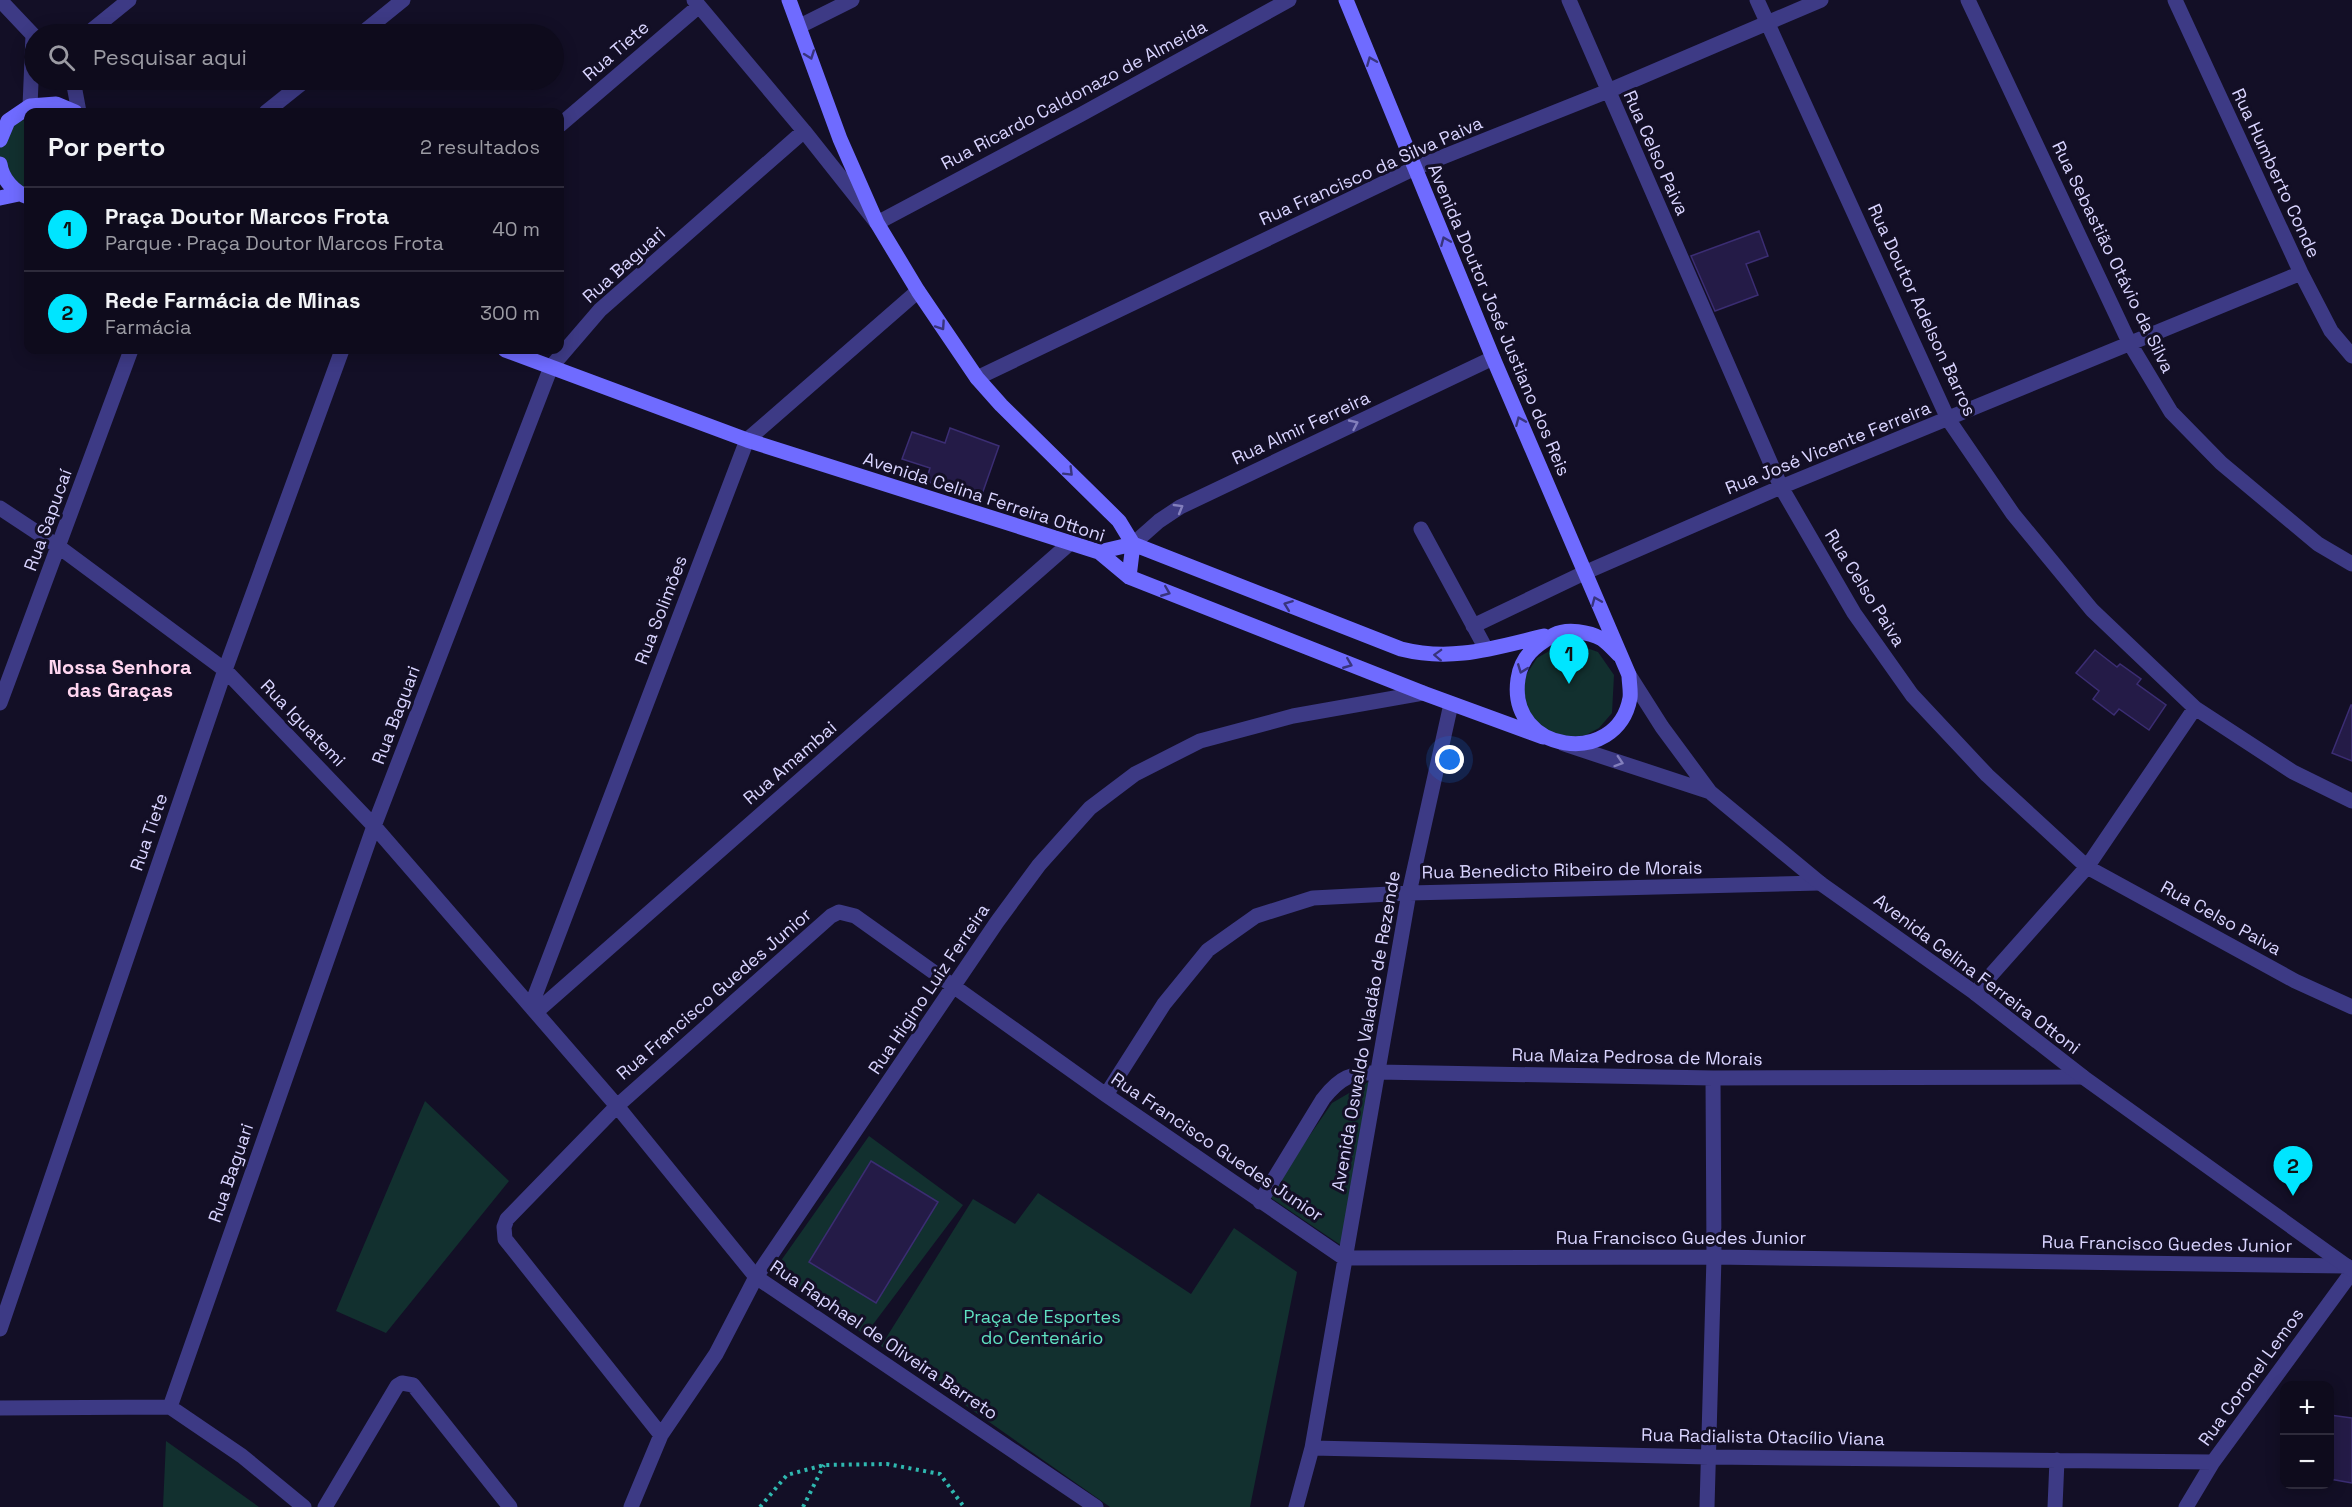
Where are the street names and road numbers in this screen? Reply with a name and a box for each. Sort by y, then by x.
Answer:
street label: Rua Ricardo Caldonazo de Almeida [937,14,1211,175]
street label: Rua Tiete [578,15,654,86]
street label: Rua Humberto Conde [2227,84,2326,261]
street label: Rua Celso Paiva [1619,87,1694,219]
street label: Rua Francisco da Silva Paiva [1256,111,1486,230]
street label: Rua Sebastião Otávio da Silva [2047,137,2180,376]
street label: Avenida Doutor José Justiano dos Reis [1423,160,1576,479]
street label: Rua Doutor Adelson Barros [1863,200,1982,420]
street label: Rua Baguari [578,221,670,308]
street label: Rua Almir Ferreira [1228,386,1373,470]
street label: Rua José Vicente Ferreira [1722,396,1934,499]
street label: Avenida Celina Ferreira Ottoni [860,447,1108,547]
street label: Rua Sapucaí [18,465,77,574]
street label: Rua Celso Paiva [1820,525,1911,651]
street label: Rua Solimões [629,552,692,668]
street label: Rua Baguari [366,662,425,767]
street label: Rua Iguatemi [256,674,351,771]
street label: Rua Amambai [738,716,841,809]
street label: Rua Tiete [125,790,173,874]
street label: Rua Benedicto Ribeiro de Morais [1421,856,1702,883]
street label: Avenida Oswaldo Valadão de Rezende [1326,869,1405,1193]
street label: Rua Celso Paiva [2157,875,2286,960]
street label: Avenida Celina Ferreira Ottoni [1869,888,2085,1059]
street label: Rua Higino Luiz Ferreira [863,899,994,1078]
street label: Rua Francisco Guedes Junior [612,903,816,1085]
street label: Rua Maiza Pedrosa de Morais [1511,1043,1763,1070]
street label: Rua Francisco Guedes Junior [1107,1067,1328,1226]
street label: Rua Baguari [203,1120,258,1226]
street label: Rua Francisco Guedes Junior [1556,1226,1807,1249]
street label: Rua Francisco Guedes Junior [2042,1230,2293,1257]
street label: Rua Raphael de Oliveira Barreto [766,1255,1003,1425]
street label: Rua Coronel Lemos [2193,1303,2308,1450]
street label: Rua Radialista Otacílio Viana [1641,1423,1885,1450]

